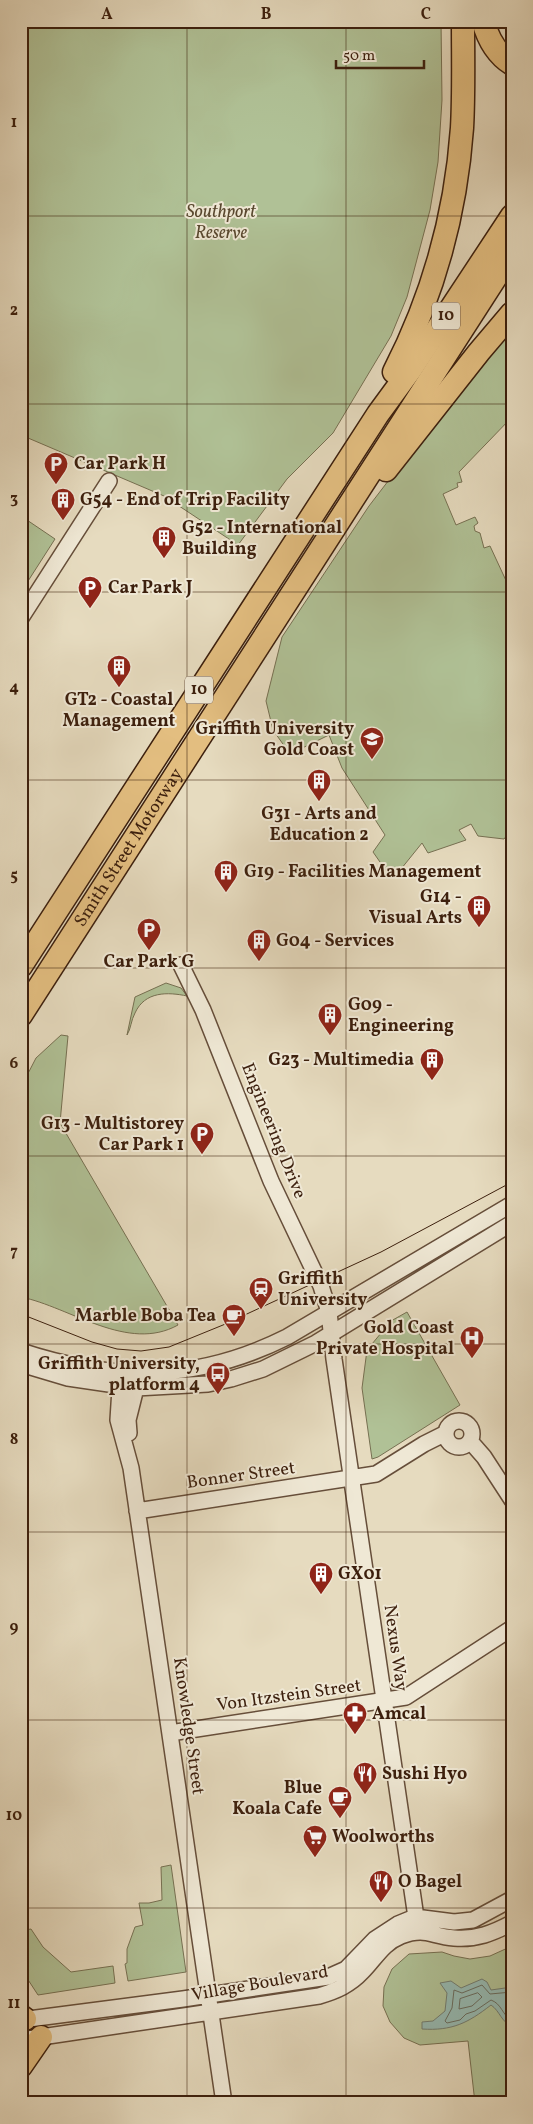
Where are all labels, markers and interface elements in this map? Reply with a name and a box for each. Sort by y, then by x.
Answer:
text: A [101,4,113,26]
text: B [261,4,272,26]
text: C [421,4,431,26]
scale bar [336,38,423,70]
text: 50 m [343,46,375,67]
text: 1 [11,112,17,134]
park label: Southport Reserve [186,200,257,246]
text: 2 [10,300,18,322]
road number: 10 [432,302,460,330]
parking icon: Car Park H [43,451,69,485]
place label: Car Park H [74,452,166,477]
building icon: G54 - End of Trip Facility [50,487,76,521]
text: 3 [10,488,18,510]
place label: G54 - End of Trip Facility [80,488,290,513]
place label: G52 - International Building [182,516,342,562]
building icon: G52 - International Building [151,525,177,559]
parking icon: Car Park J [77,575,103,609]
place label: Car Park J [108,576,192,601]
building icon: GT2 - Coastal Management [106,654,132,688]
road number: 10 [185,676,213,704]
text: 4 [9,677,19,699]
place label: GT2 - Coastal Management [63,688,176,734]
place label: Griffith University Gold Coast [195,717,354,763]
school or university icon: Griffith University Gold Coast [359,726,385,760]
street label: Smith Street Motorway [68,763,189,932]
building icon: G31 - Arts and Education 2 [306,768,332,802]
place label: G31 - Arts and Education 2 [261,802,377,848]
building icon: G19 - Facilities Management [213,859,239,893]
place label: G19 - Facilities Management [244,860,482,885]
text: 5 [10,865,18,887]
place label: G14 - Visual Arts [369,885,462,931]
building icon: G14 - Visual Arts [466,894,492,928]
parking icon: Car Park G [136,917,162,951]
building icon: G04 - Services [246,928,272,962]
place label: G04 - Services [276,929,394,954]
place label: Car Park G [104,950,195,975]
place label: G09 - Engineering [348,993,454,1039]
building icon: G09 - Engineering [317,1002,343,1036]
building icon: G23 - Multimedia [419,1047,445,1081]
place label: G23 - Multimedia [268,1048,414,1073]
text: 6 [10,1053,19,1075]
street label: Engineering Drive [234,1059,312,1203]
place label: G13 - Multistorey Car Park 1 [41,1112,184,1158]
parking icon: G13 - Multistorey Car Park 1 [189,1121,215,1155]
text: 7 [10,1241,18,1263]
place label: Griffith University [278,1267,367,1313]
station icon: Griffith University [248,1276,274,1310]
cafe icon: Marble Boba Tea [221,1303,247,1337]
place label: Marble Boba Tea [75,1304,216,1329]
place label: Gold Coast Private Hospital [316,1316,454,1362]
hospital icon: Gold Coast Private Hospital [459,1325,485,1359]
place label: Griffith University, platform 4 [38,1352,200,1398]
bus stop icon: Griffith University, platform 4 [205,1361,231,1395]
text: 8 [10,1429,18,1451]
street label: Bonner Street [185,1456,297,1496]
building icon: GX01 [308,1561,334,1595]
place label: GX01 [338,1562,382,1587]
street label: Nexus Way [377,1603,413,1693]
text: 9 [10,1617,19,1639]
street label: Knowledge Street [166,1656,210,1796]
street label: Von Itzstein Street [215,1673,363,1719]
pharmacy icon: Amcal [342,1701,368,1735]
place label: Amcal [372,1702,426,1727]
restaurant icon: Sushi Hyo [352,1761,378,1795]
place label: Sushi Hyo [382,1762,467,1787]
place label: Blue Koala Cafe [232,1776,322,1822]
cafe icon: Blue Koala Cafe [327,1785,353,1819]
text: 10 [6,1805,22,1827]
supermarket icon: Woolworths [302,1824,328,1858]
place label: Woolworths [332,1825,435,1850]
restaurant icon: O Bagel [368,1869,394,1903]
place label: O Bagel [398,1870,462,1895]
street label: Village Boulevard [190,1960,330,2008]
text: 11 [8,1993,20,2015]

